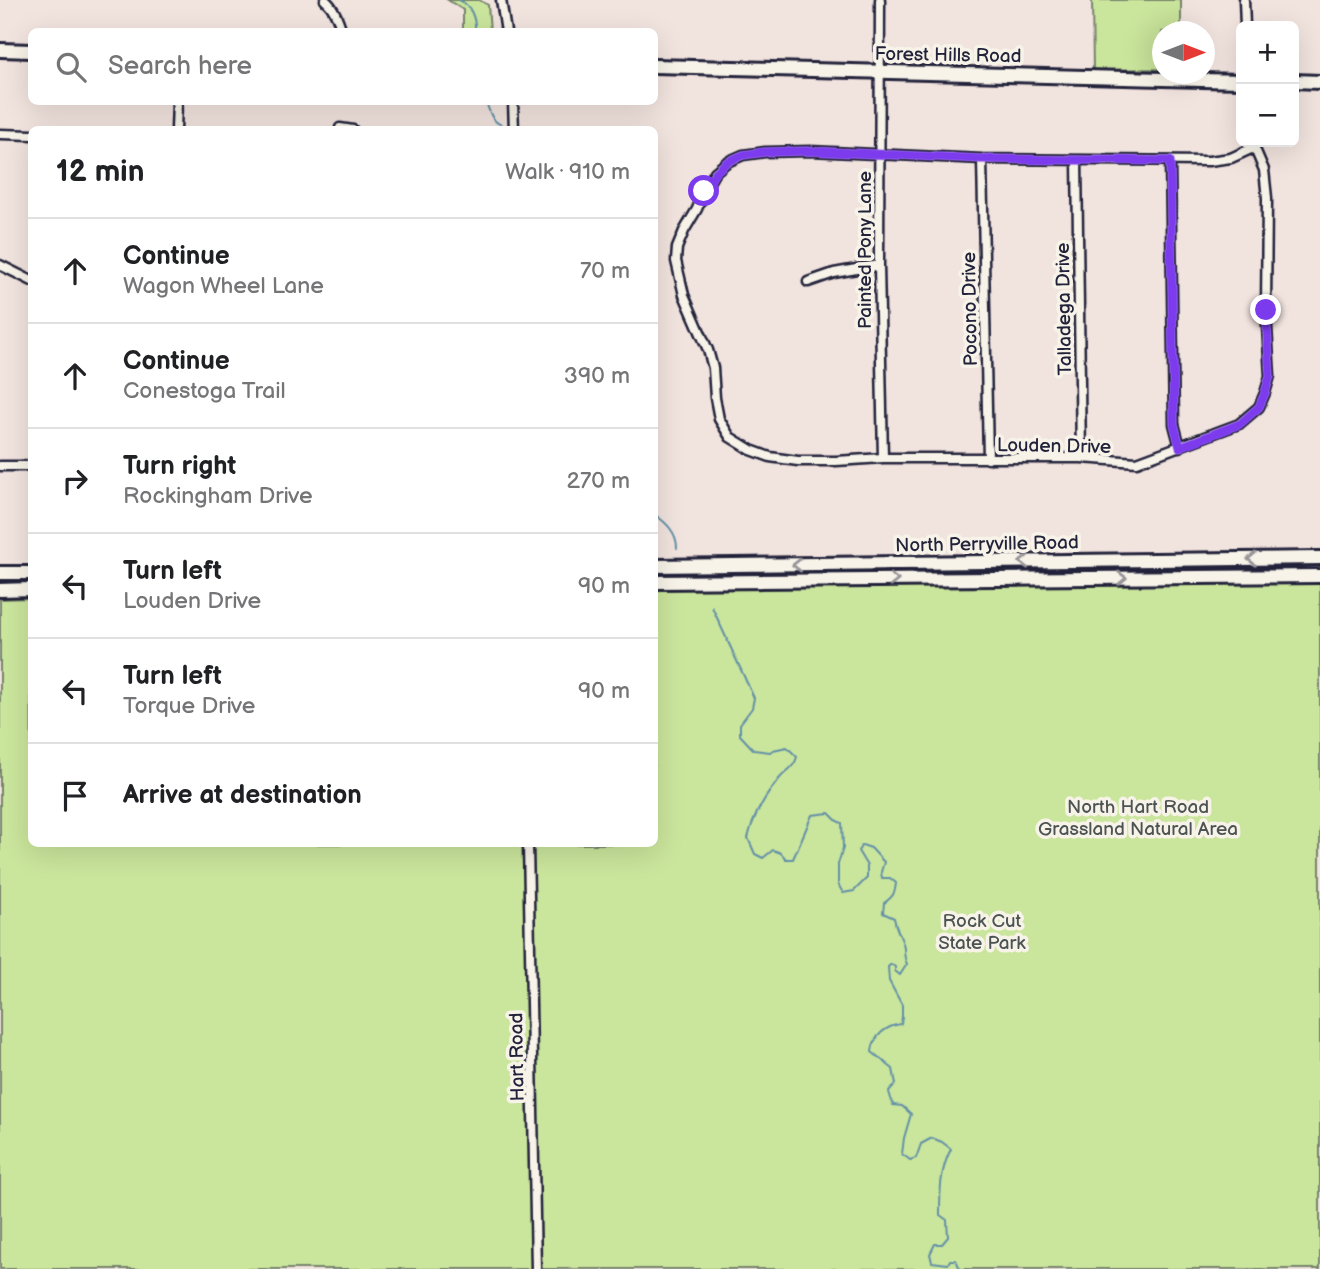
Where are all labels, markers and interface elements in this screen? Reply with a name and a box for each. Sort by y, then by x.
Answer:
north arrow [1152,21,1215,84]
map controls [1236,21,1299,147]
button: + [1236,21,1299,84]
search box [28,28,658,105]
street label: Forest Hills Road [874,43,1022,68]
icon: search [52,48,90,86]
text: Search here [108,51,252,82]
button: − [1236,84,1299,147]
text: 12 min [56,154,144,190]
text: Walk · 910 m [505,158,630,186]
street label: Painted Pony Lane [854,171,877,329]
route start [688,175,719,206]
text: Continue [123,241,230,272]
street label: Talladega Drive [1052,242,1077,376]
icon: ahead [56,252,94,290]
street label: Pocono Drive [958,252,983,366]
text: 70 m [580,257,630,285]
text: Wagon Wheel Lane [123,272,324,300]
route end [1250,294,1281,325]
text: Continue [123,346,230,377]
icon: ahead [56,357,94,395]
text: 390 m [564,362,630,390]
text: Conestoga Trail [123,377,286,405]
street label: Louden Drive [997,434,1111,459]
text: Turn right [123,451,236,482]
icon: right [56,462,94,500]
text: 270 m [566,467,630,495]
text: Rockingham Drive [123,482,313,510]
street label: North Perryville Road [895,531,1079,558]
one-way arrow [1246,551,1257,567]
one-way arrow [1019,554,1029,570]
text: Turn left [123,556,222,587]
one-way arrow [791,557,802,573]
icon: left [56,567,94,605]
one-way arrow [1117,570,1127,586]
text: 90 m [578,572,630,600]
one-way arrow [889,573,900,588]
text: Louden Drive [123,587,261,615]
text: Turn left [123,661,222,692]
icon: left [56,672,94,710]
text: 90 m [578,677,630,705]
text: Torque Drive [123,692,255,720]
icon: arrive [56,777,94,815]
text: Arrive at destination [123,780,362,811]
park label: North Hart Road Grassland Natural Area [1038,796,1238,841]
park label: Rock Cut State Park [938,910,1026,955]
street label: Hart Road [505,1012,530,1101]

